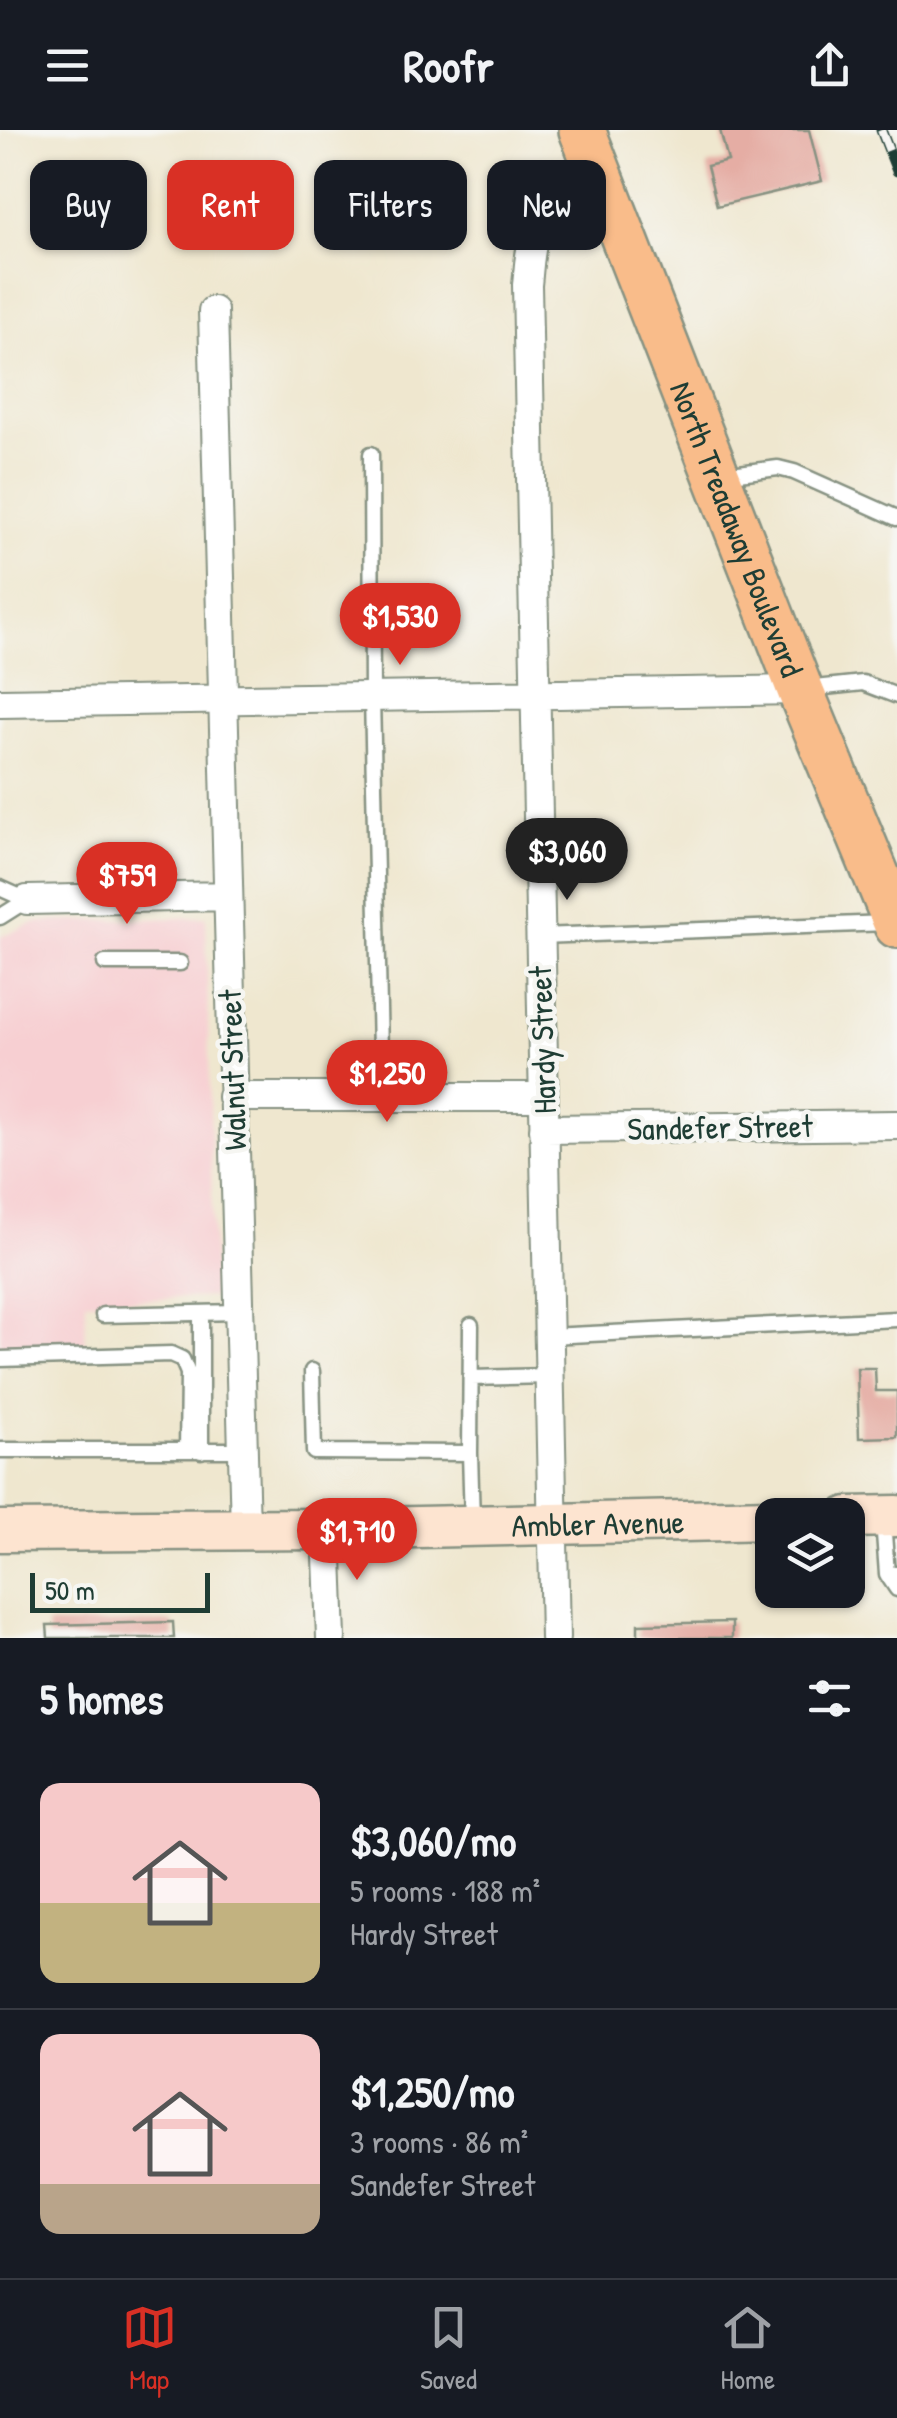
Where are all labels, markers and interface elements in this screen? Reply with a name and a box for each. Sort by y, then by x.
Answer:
text: Roofr [403,35,494,96]
icon: menu [40,38,95,93]
icon: share [802,38,857,93]
chip: Buy [30,160,147,250]
chip: Rent [167,160,294,250]
chip: Filters [314,160,467,250]
chip: New [487,160,606,250]
street label: North Treadaway Boulevard [660,375,814,683]
pin: $1,530 [319,583,481,668]
text: $1,530 [362,594,438,637]
pin: $3,060 [486,818,648,903]
text: $3,060 [528,829,606,872]
pin: $759 [68,842,186,927]
text: $759 [98,853,156,896]
street label: Hardy Street [518,964,566,1115]
street label: Walnut Street [208,988,256,1151]
pin: $1,250 [306,1040,468,1125]
text: $1,250 [348,1051,426,1094]
street label: Sandefer Street [627,1104,814,1150]
pin: $1,710 [276,1498,438,1583]
map controls [755,1498,865,1608]
button: layers [755,1498,865,1608]
street label: Ambler Avenue [511,1499,685,1546]
text: $1,710 [319,1509,395,1552]
scale bar [30,1568,210,1612]
text: 50 m [45,1571,95,1609]
text: 5 homes [40,1670,163,1727]
icon: filters [802,1671,857,1726]
text: $3,060/mo [350,1812,516,1869]
icon: home [120,1823,240,1943]
text: 5 rooms · 188 m² [350,1869,540,1912]
text: Hardy Street [350,1912,498,1955]
text: $1,250/mo [350,2063,515,2120]
icon: home [120,2074,240,2194]
text: 3 rooms · 86 m² [350,2120,528,2163]
text: Sandefer Street [350,2163,535,2206]
tab: Map [122,2300,177,2398]
tab: Saved [420,2300,477,2398]
tab: Home [720,2300,775,2398]

